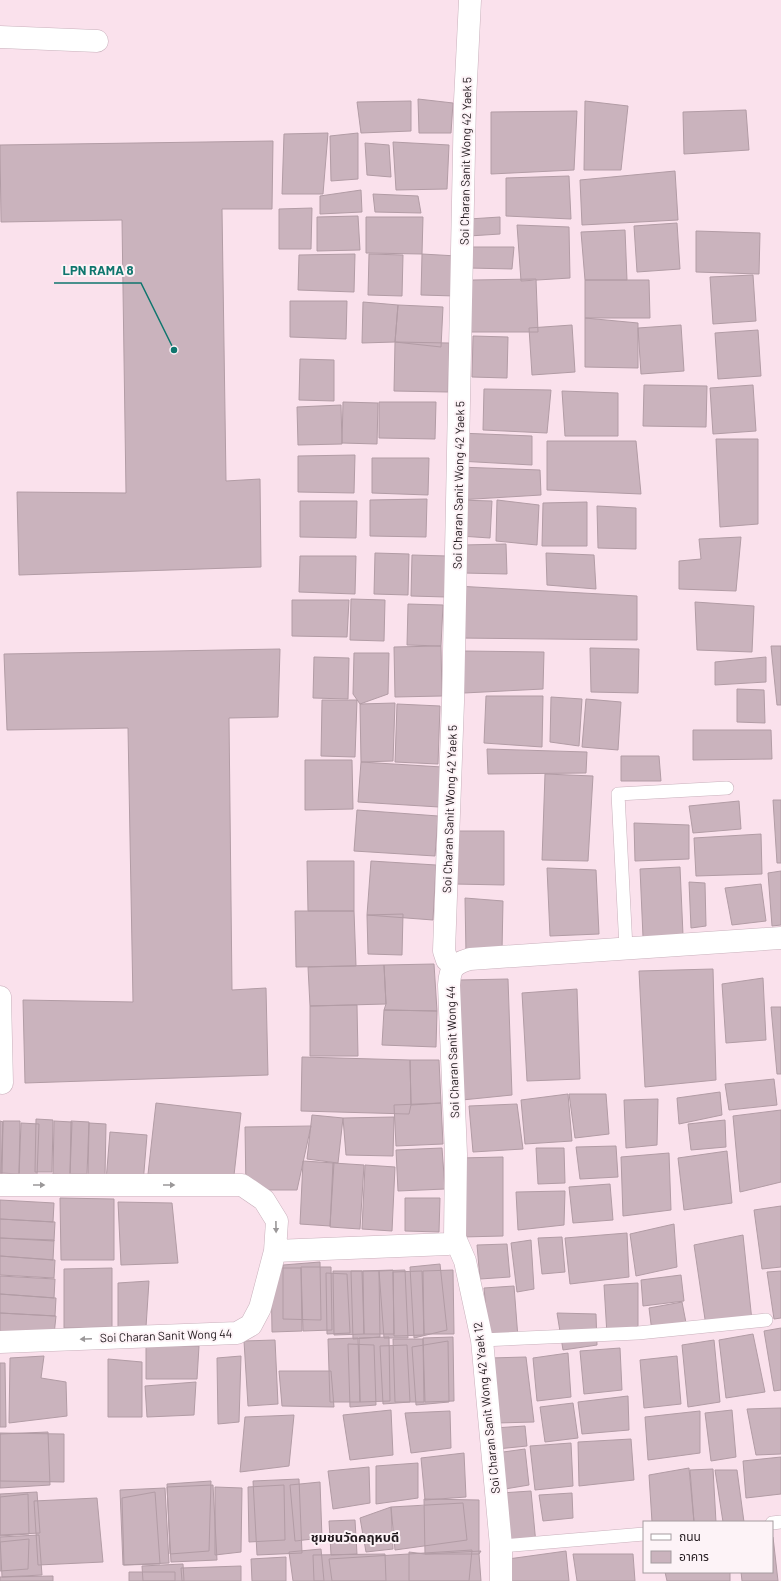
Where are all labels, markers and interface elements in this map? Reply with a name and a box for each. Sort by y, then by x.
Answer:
street label: Soi Charan Sanit Wong 42 Yaek 5 [457,77,473,245]
callout: LPN RAMA 8 [54,258,141,283]
text: LPN RAMA 8 [63,262,134,278]
street label: Soi Charan Sanit Wong 42 Yaek 5 [450,401,466,569]
street label: Soi Charan Sanit Wong 42 Yaek 5 [439,725,459,893]
street label: Soi Charan Sanit Wong 44 [443,985,461,1119]
one-way arrow [33,1182,46,1188]
one-way arrow [163,1182,176,1188]
one-way arrow [273,1221,279,1234]
street label: Soi Charan Sanit Wong 42 Yaek 12 [470,1321,502,1495]
street label: Soi Charan Sanit Wong 44 [99,1326,233,1344]
one-way arrow [80,1335,92,1342]
legend [643,1521,773,1573]
district label: ชุมชนวัดคฤหบดี [311,1529,399,1545]
text: ถนน [679,1529,701,1543]
text: อาคาร [679,1549,709,1563]

